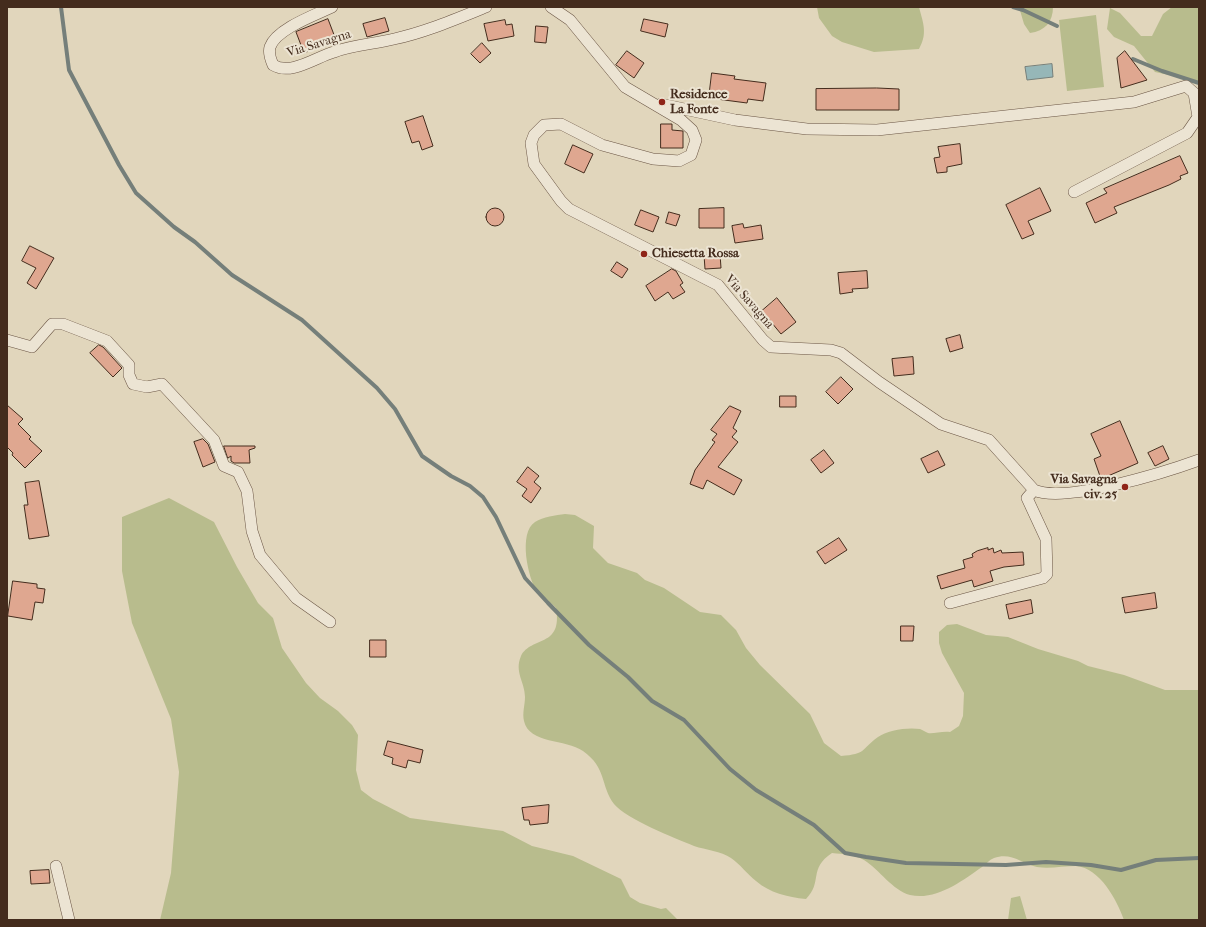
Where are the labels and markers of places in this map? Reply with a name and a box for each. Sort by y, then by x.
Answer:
place label: Residence La Fonte [670,87,727,118]
marker: Residence La Fonte [657,97,667,107]
place label: Chiesetta Rossa [652,246,739,262]
marker: Chiesetta Rossa [639,249,649,259]
place label: Via Savagna civ. 25 [1050,472,1117,503]
marker: Via Savagna civ. 25 [1120,482,1130,492]

